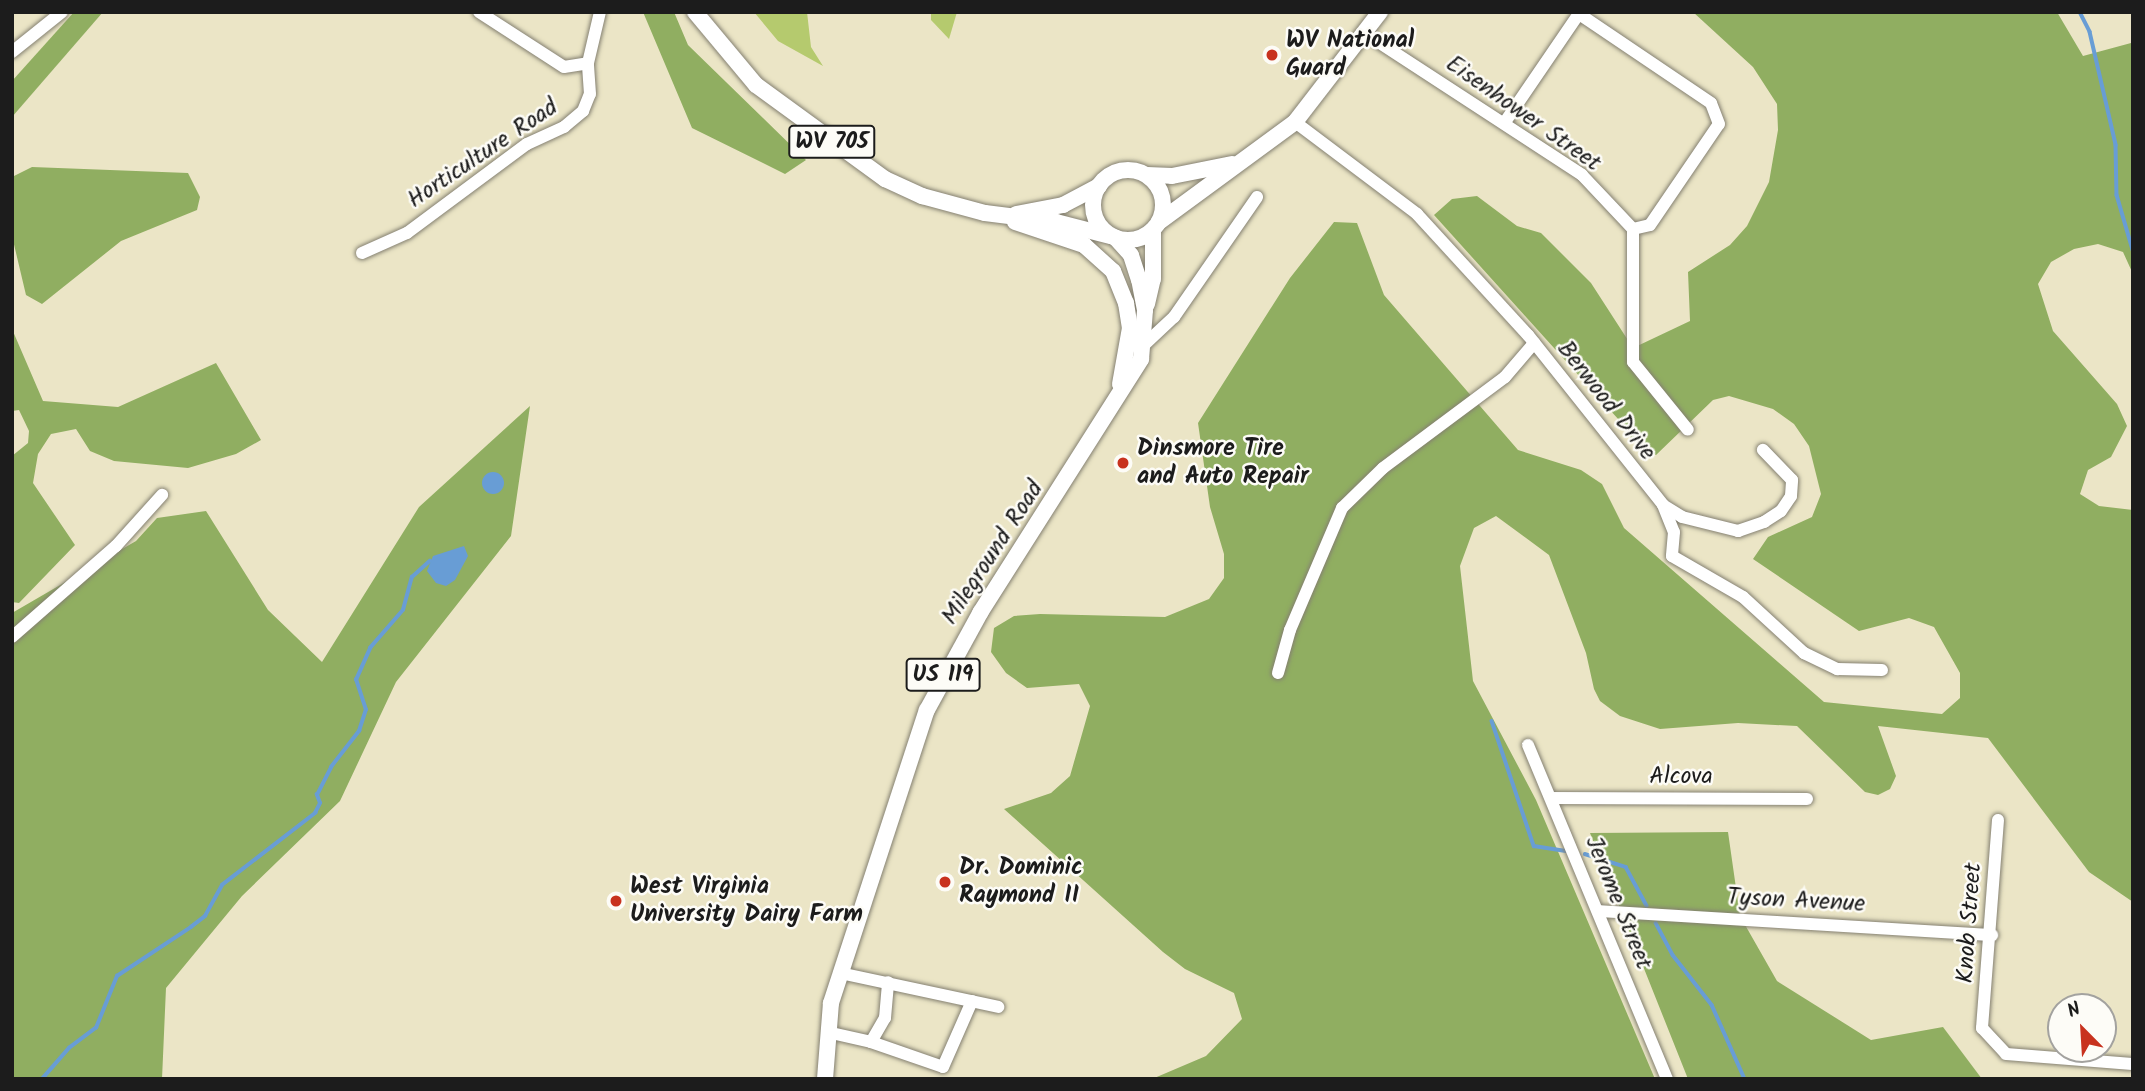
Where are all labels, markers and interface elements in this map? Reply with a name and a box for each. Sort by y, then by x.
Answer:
place label: WV National Guard [1286,27,1414,83]
marker: WV National Guard [1264,47,1280,63]
street label: Eisenhower Street [1440,50,1606,178]
street label: Horticulture Road [402,93,564,215]
road number: WV 705 [788,122,876,162]
street label: Berwood Drive [1550,336,1662,466]
place label: Dinsmore Tire and Auto Repair [1137,435,1309,491]
marker: Dinsmore Tire and Auto Repair [1115,455,1131,471]
street label: Mileground Road [936,476,1050,630]
road number: US 119 [904,656,982,694]
street label: Alcova [1649,763,1713,791]
street label: Jerome Street [1578,832,1658,974]
place label: Dr. Dominic Raymond II [959,854,1083,910]
street label: Knob Street [1951,862,1989,984]
place label: West Virginia University Dairy Farm [630,873,863,929]
marker: Dr. Dominic Raymond II [937,874,953,890]
street label: Tyson Avenue [1726,883,1866,919]
marker: West Virginia University Dairy Farm [608,893,624,909]
north arrow [2047,993,2117,1063]
text: N [2063,994,2086,1027]

